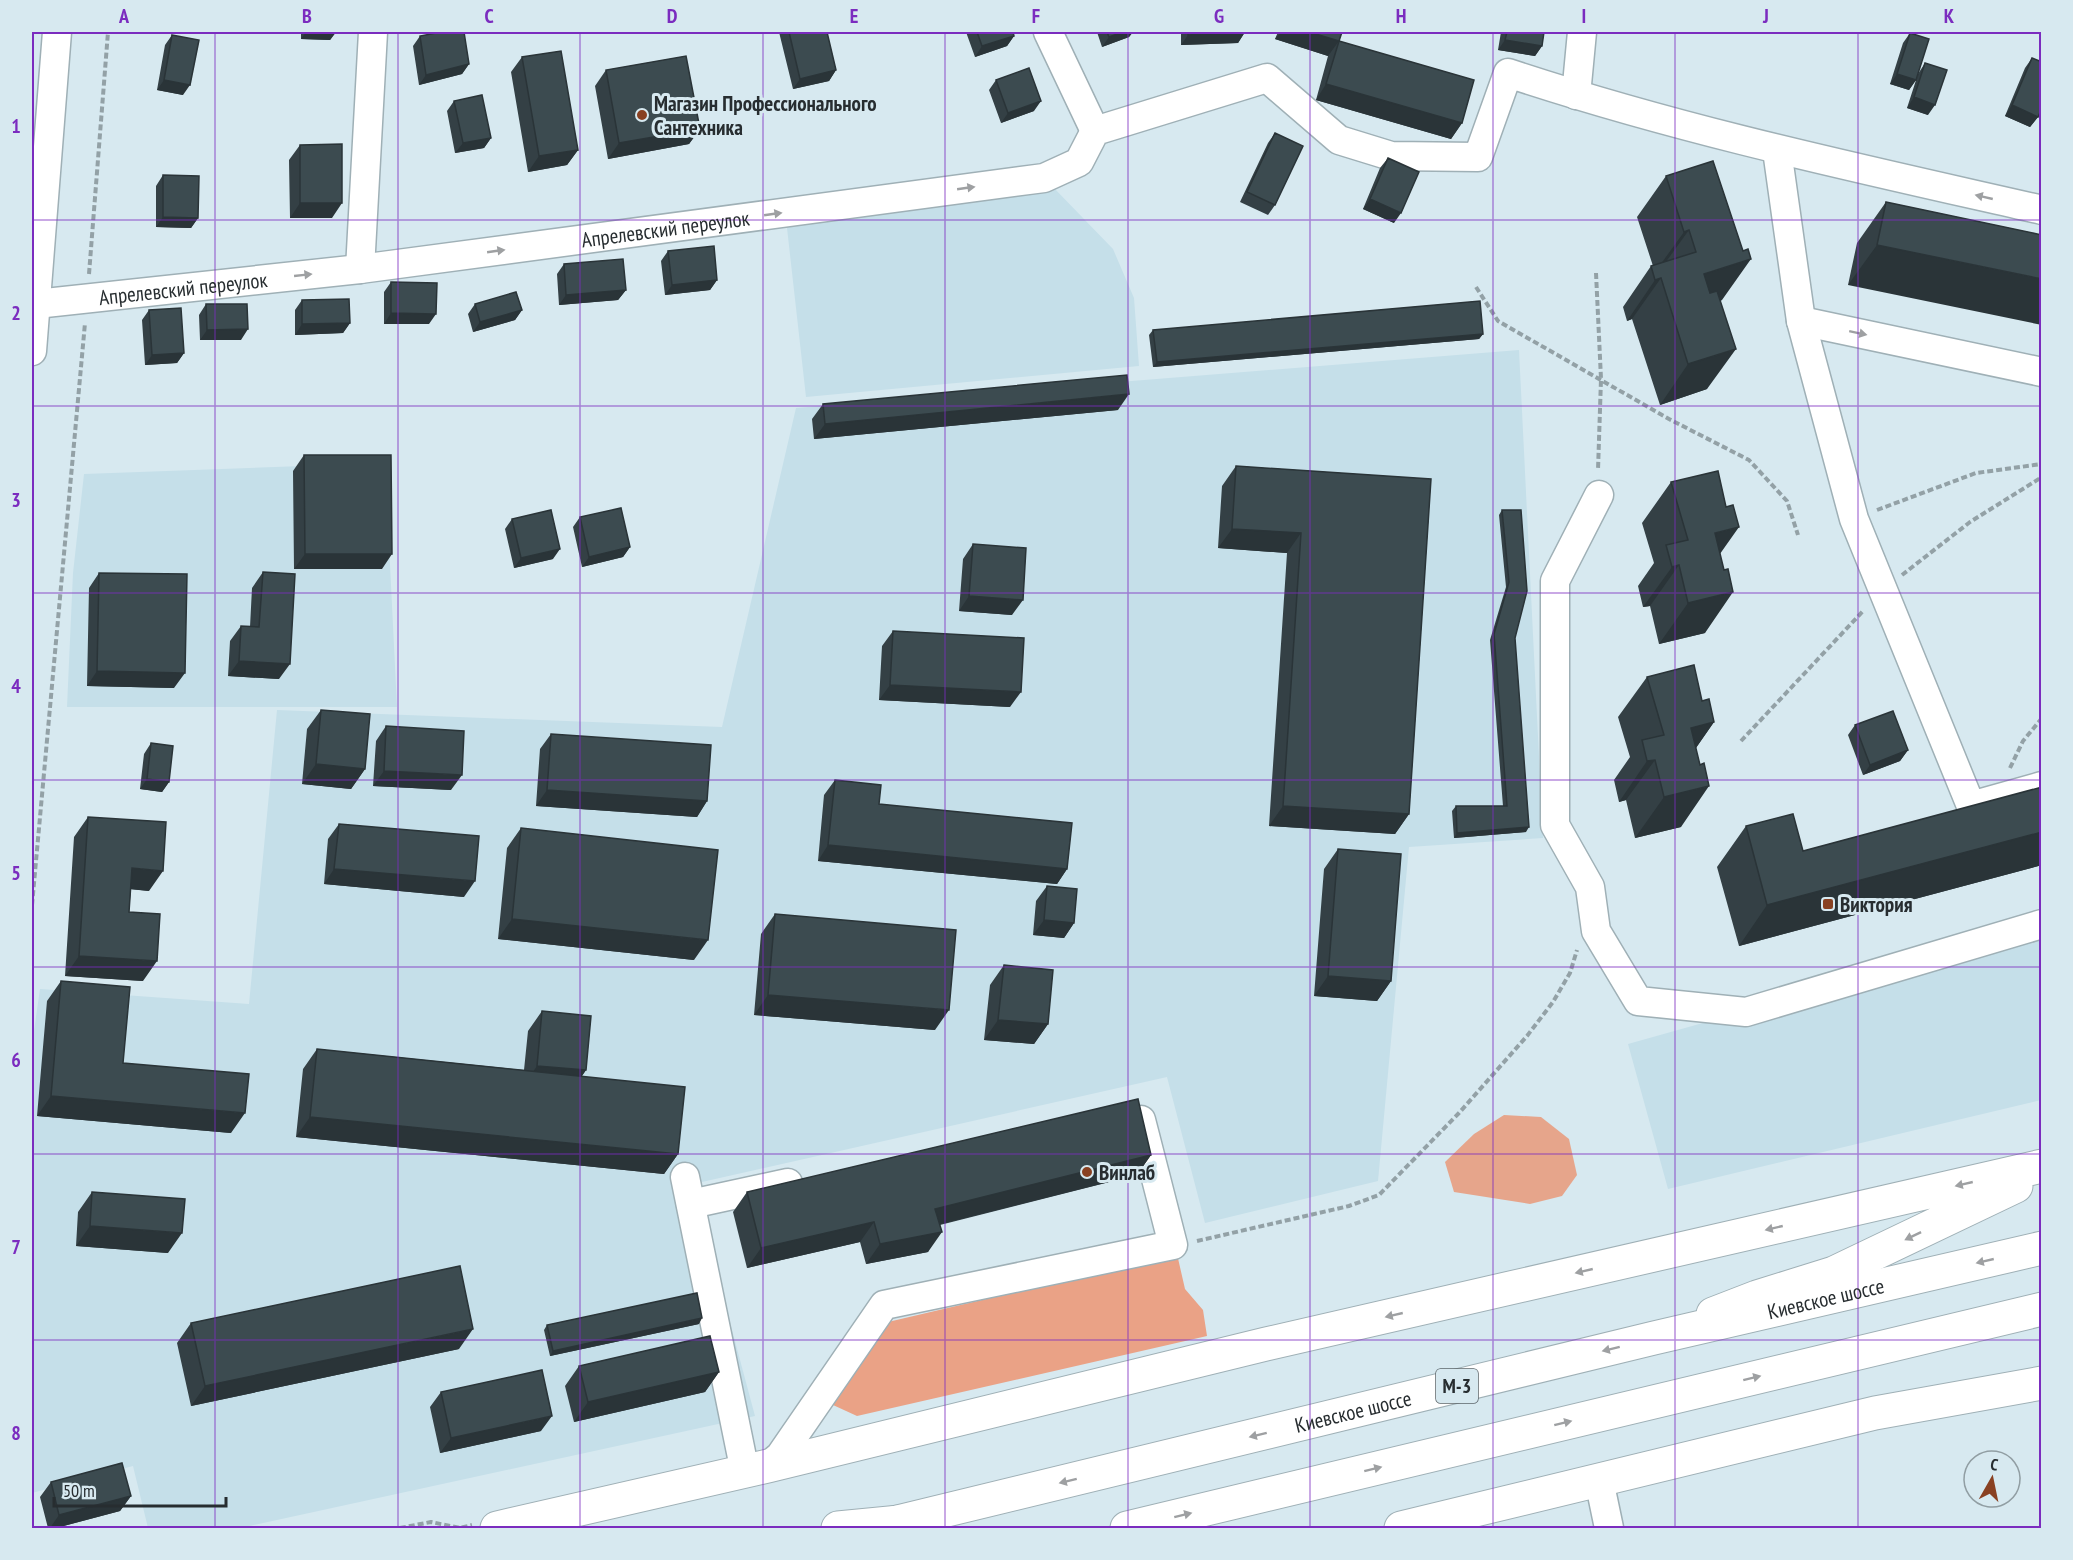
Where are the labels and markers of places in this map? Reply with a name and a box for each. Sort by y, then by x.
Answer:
place label: Магазин Профессионального Сантехника [654,90,877,141]
marker: Магазин Профессионального Сантехника [635,108,649,122]
place label: Виктория [1840,891,1913,918]
marker: Виктория [1821,897,1835,911]
place label: Винлаб [1099,1159,1155,1186]
marker: Винлаб [1080,1165,1094,1179]

